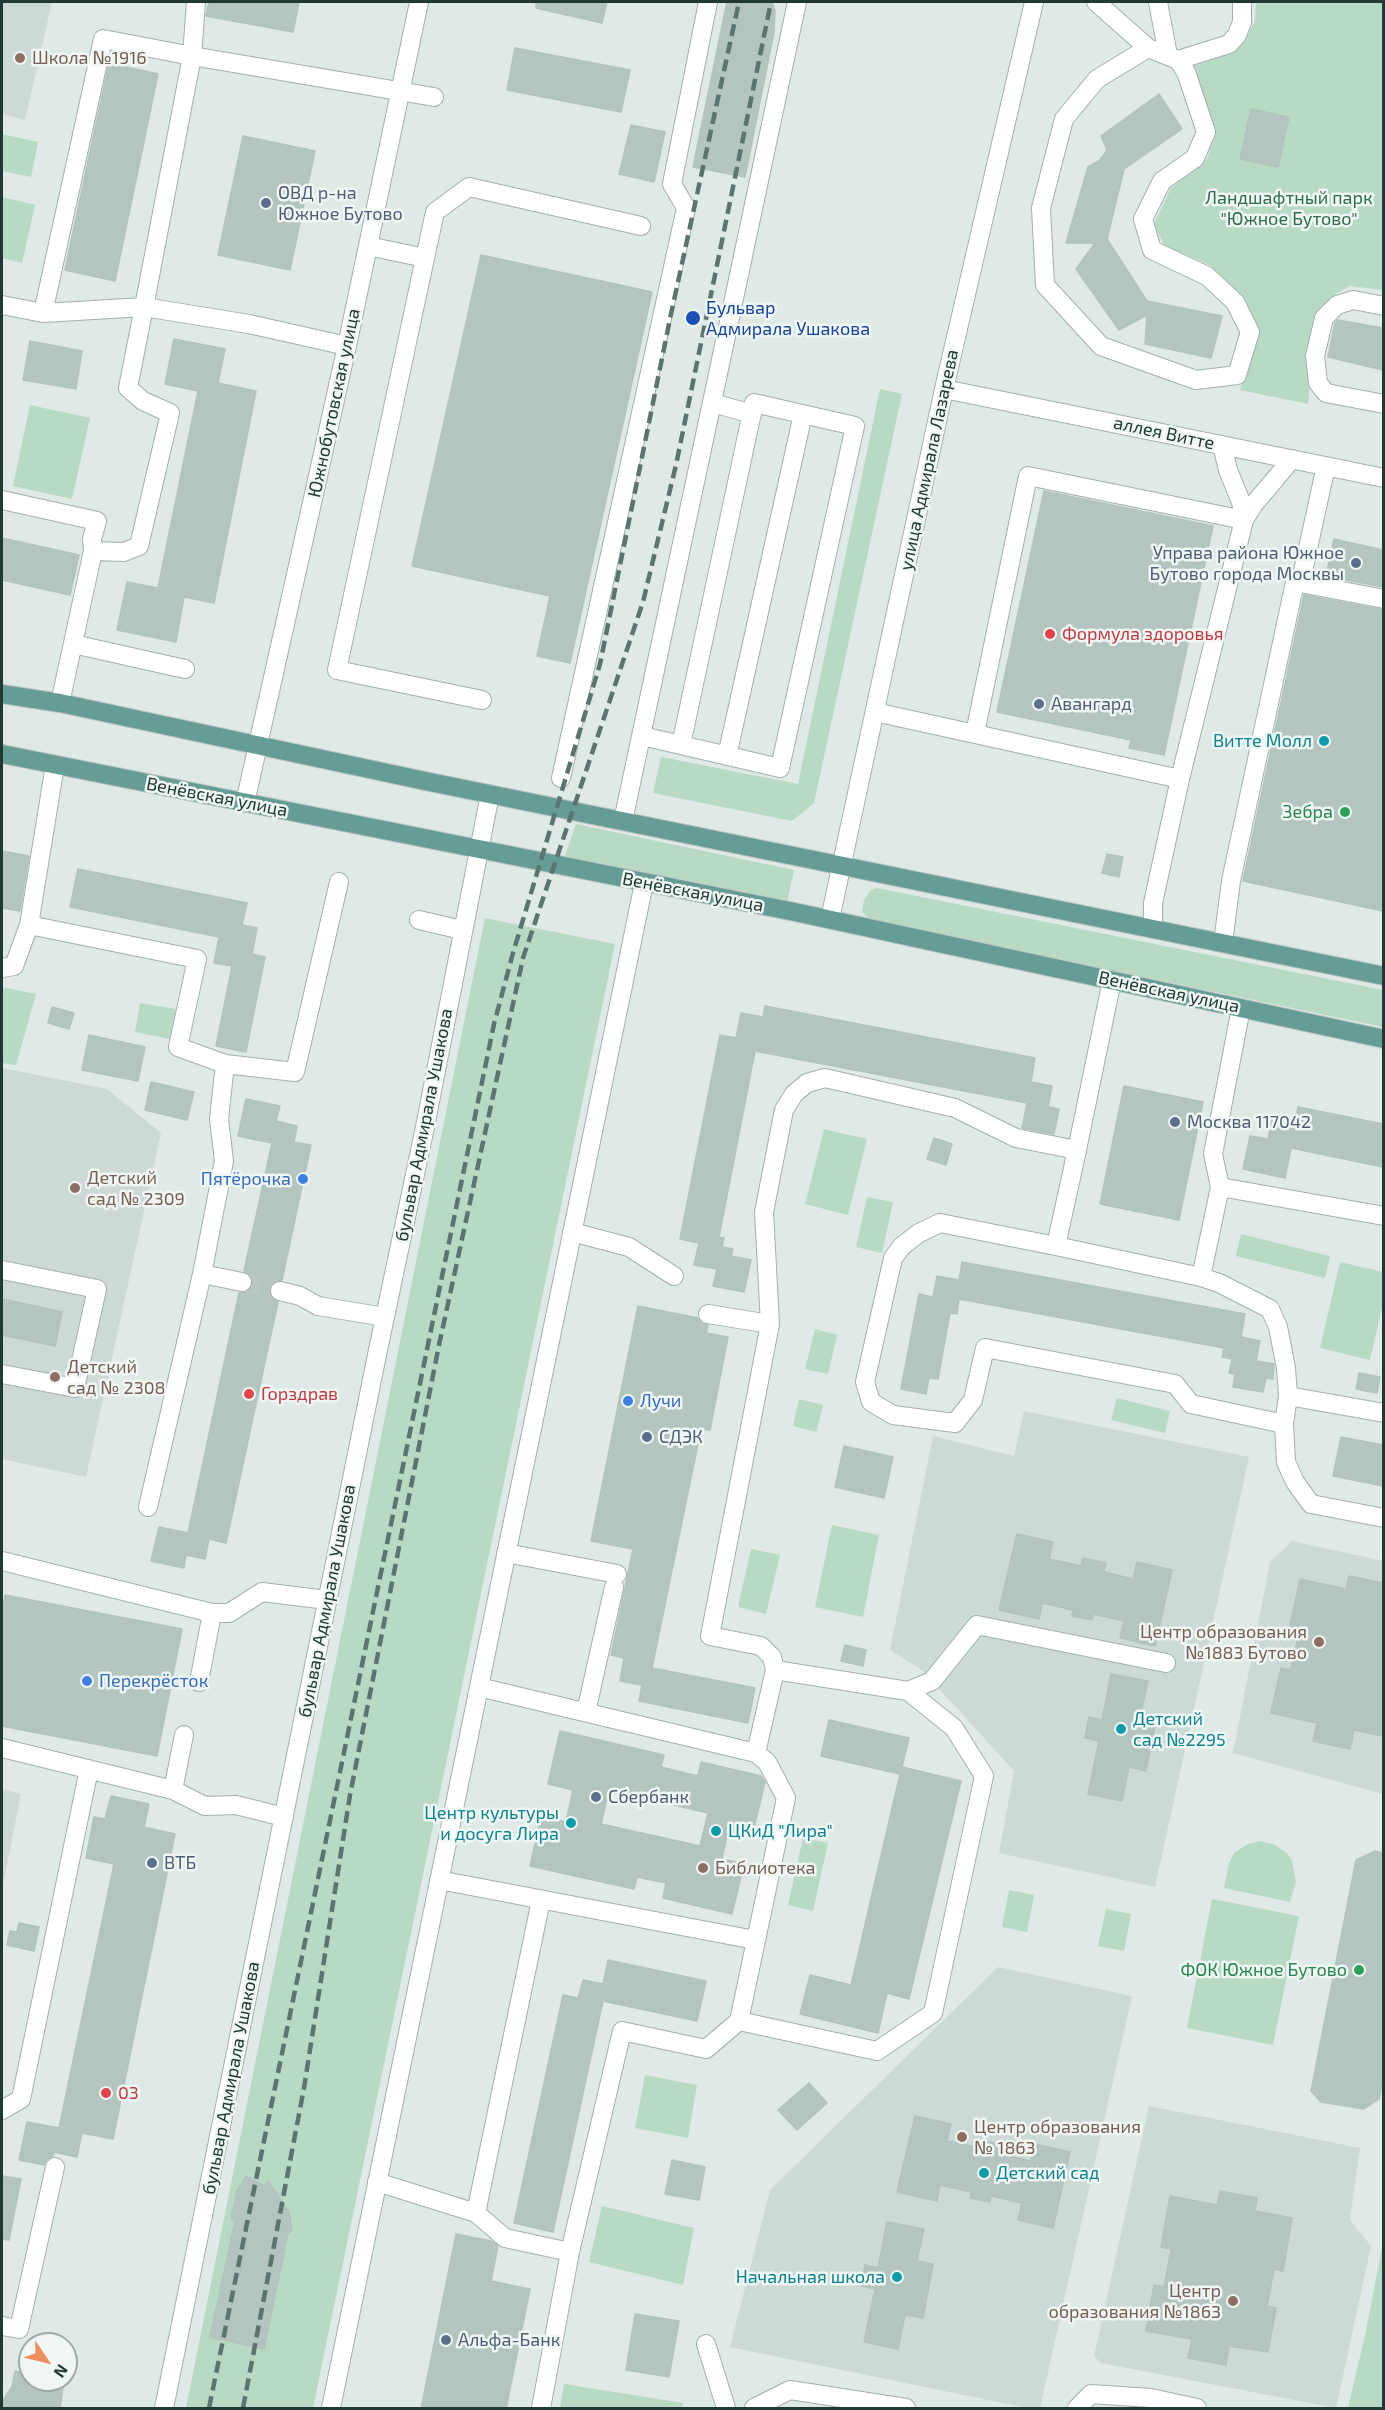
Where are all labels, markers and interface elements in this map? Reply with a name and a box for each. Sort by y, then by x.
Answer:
place label: Школа №1916 [32,47,147,69]
marker: Школа №1916 [13,51,27,65]
place label: ОВД р-на Южное Бутово [278,182,403,224]
park label: Ландшафтный парк "Южное Бутово" [1205,187,1373,230]
marker: ОВД р-на Южное Бутово [259,196,273,210]
place label: Бульвар Адмирала Ушакова [706,297,870,340]
street label: Южнобутовская улица [303,306,365,500]
marker: Бульвар Адмирала Ушакова [684,309,702,327]
street label: улица Адмирала Лазарева [895,348,963,572]
street label: аллея Витте [1112,412,1216,454]
place label: Управа района Южное Бутово города Москвы [1150,542,1344,584]
marker: Управа района Южное Бутово города Москвы [1349,556,1363,570]
place label: Формула здоровья [1062,623,1223,645]
marker: Формула здоровья [1043,627,1057,641]
place label: Авангард [1051,693,1132,715]
marker: Авангард [1032,697,1046,711]
place label: Витте Молл [1213,730,1312,752]
marker: Витте Молл [1317,734,1331,748]
street label: Венёвская улица [144,773,290,821]
place label: Зебра [1283,801,1333,823]
marker: Зебра [1338,805,1352,819]
street label: Венёвская улица [620,868,766,916]
street label: Венёвская улица [1097,967,1241,1017]
street label: бульвар Адмирала Ушакова [391,1007,457,1243]
place label: Москва 117042 [1187,1111,1311,1133]
marker: Москва 117042 [1168,1115,1182,1129]
place label: Детский сад № 2309 [87,1167,185,1210]
place label: Пятёрочка [201,1168,291,1190]
marker: Пятёрочка [296,1172,310,1186]
marker: Детский сад № 2309 [68,1181,82,1195]
place label: Детский сад № 2308 [67,1356,166,1398]
marker: Детский сад № 2308 [48,1370,62,1384]
place label: Горздрав [261,1383,338,1405]
marker: Горздрав [242,1387,256,1401]
place label: Лучи [640,1390,681,1412]
marker: Лучи [621,1394,635,1408]
place label: СДЭК [659,1426,703,1448]
marker: СДЭК [640,1430,654,1444]
street label: бульвар Адмирала Ушакова [294,1483,360,1719]
place label: Центр образования №1883 Бутово [1140,1621,1307,1664]
marker: Центр образования №1883 Бутово [1312,1635,1326,1649]
place label: Перекрёсток [99,1670,208,1692]
marker: Перекрёсток [80,1674,94,1688]
place label: Детский сад №2295 [1133,1708,1226,1750]
marker: Детский сад №2295 [1114,1722,1128,1736]
place label: Сбербанк [608,1786,689,1808]
marker: Сбербанк [589,1790,603,1804]
place label: Центр культуры и досуга Лира [424,1802,559,1844]
marker: Центр культуры и досуга Лира [564,1816,578,1830]
place label: ЦКиД "Лира" [728,1820,833,1842]
marker: ЦКиД "Лира" [709,1824,723,1838]
place label: ВТБ [164,1852,196,1874]
marker: ВТБ [145,1856,159,1870]
place label: Библиотека [715,1857,815,1879]
marker: Библиотека [696,1861,710,1875]
place label: ФОК Южное Бутово [1181,1959,1347,1981]
street label: бульвар Адмирала Ушакова [198,1960,264,2196]
marker: ФОК Южное Бутово [1352,1963,1366,1977]
place label: 03 [118,2082,139,2104]
marker: 03 [99,2086,113,2100]
place label: Центр образования № 1863 [974,2116,1141,2158]
marker: Центр образования № 1863 [955,2130,969,2144]
place label: Детский сад [996,2162,1100,2184]
marker: Детский сад [977,2166,991,2180]
place label: Начальная школа [736,2266,885,2288]
marker: Начальная школа [890,2270,904,2284]
place label: Центр образования №1863 [1048,2280,1221,2322]
marker: Центр образования №1863 [1226,2294,1240,2308]
place label: Альфа-Банк [458,2329,560,2351]
north arrow [18,2332,78,2392]
marker: Альфа-Банк [439,2333,453,2347]
text: N [50,2361,73,2382]

